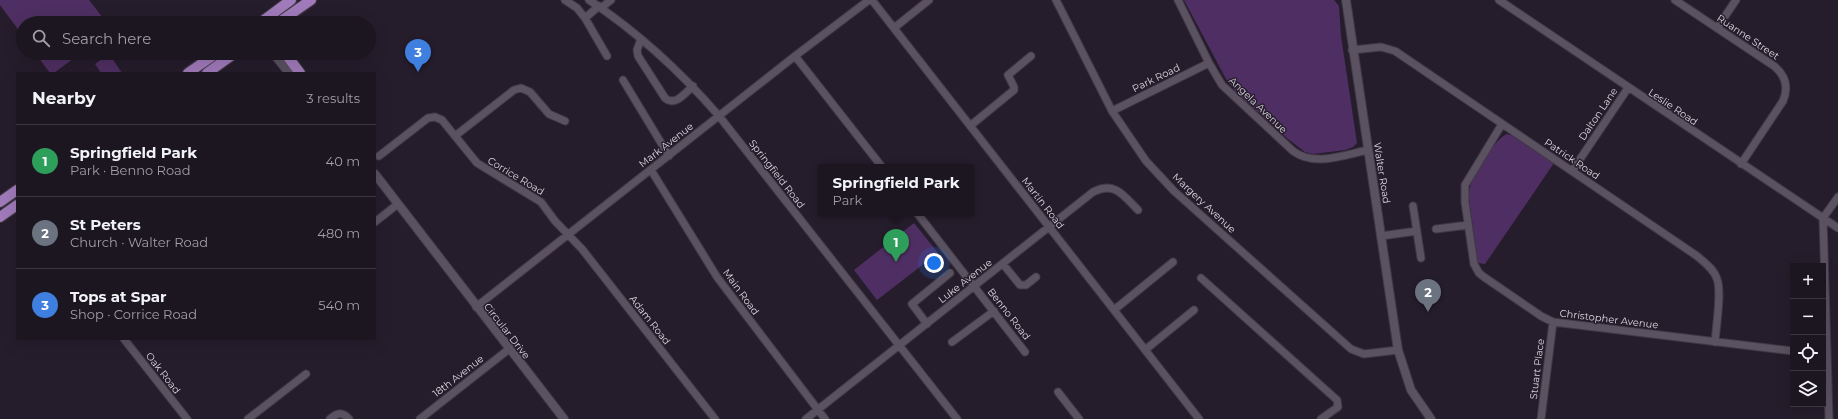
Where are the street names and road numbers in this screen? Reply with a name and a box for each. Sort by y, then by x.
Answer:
street label: Ruanne Street [1714,11,1782,63]
street label: Park Road [1130,61,1182,95]
street label: Angela Avenue [1226,74,1290,136]
street label: Dalton Lane [1576,85,1620,143]
street label: Leslie Road [1646,86,1700,128]
street label: Mark Avenue [636,120,696,170]
street label: Patrick Road [1542,136,1602,182]
street label: Springfield Road [746,137,808,211]
street label: Walter Road [1371,141,1393,205]
street label: Corrice Road [485,154,547,198]
street label: Margery Avenue [1170,170,1238,236]
street label: Martin Road [1019,175,1067,231]
street label: Luke Avenue [936,256,994,306]
street label: Main Road [720,266,762,318]
street label: Benno Road [985,286,1033,342]
street label: Adam Road [627,293,673,347]
street label: Circular Drive [481,300,533,362]
street label: Christopher Avenue [1559,306,1659,332]
street label: Stuart Place [1527,338,1547,400]
street label: Oak Road [143,350,183,396]
street label: 18th Avenue [430,352,486,400]

